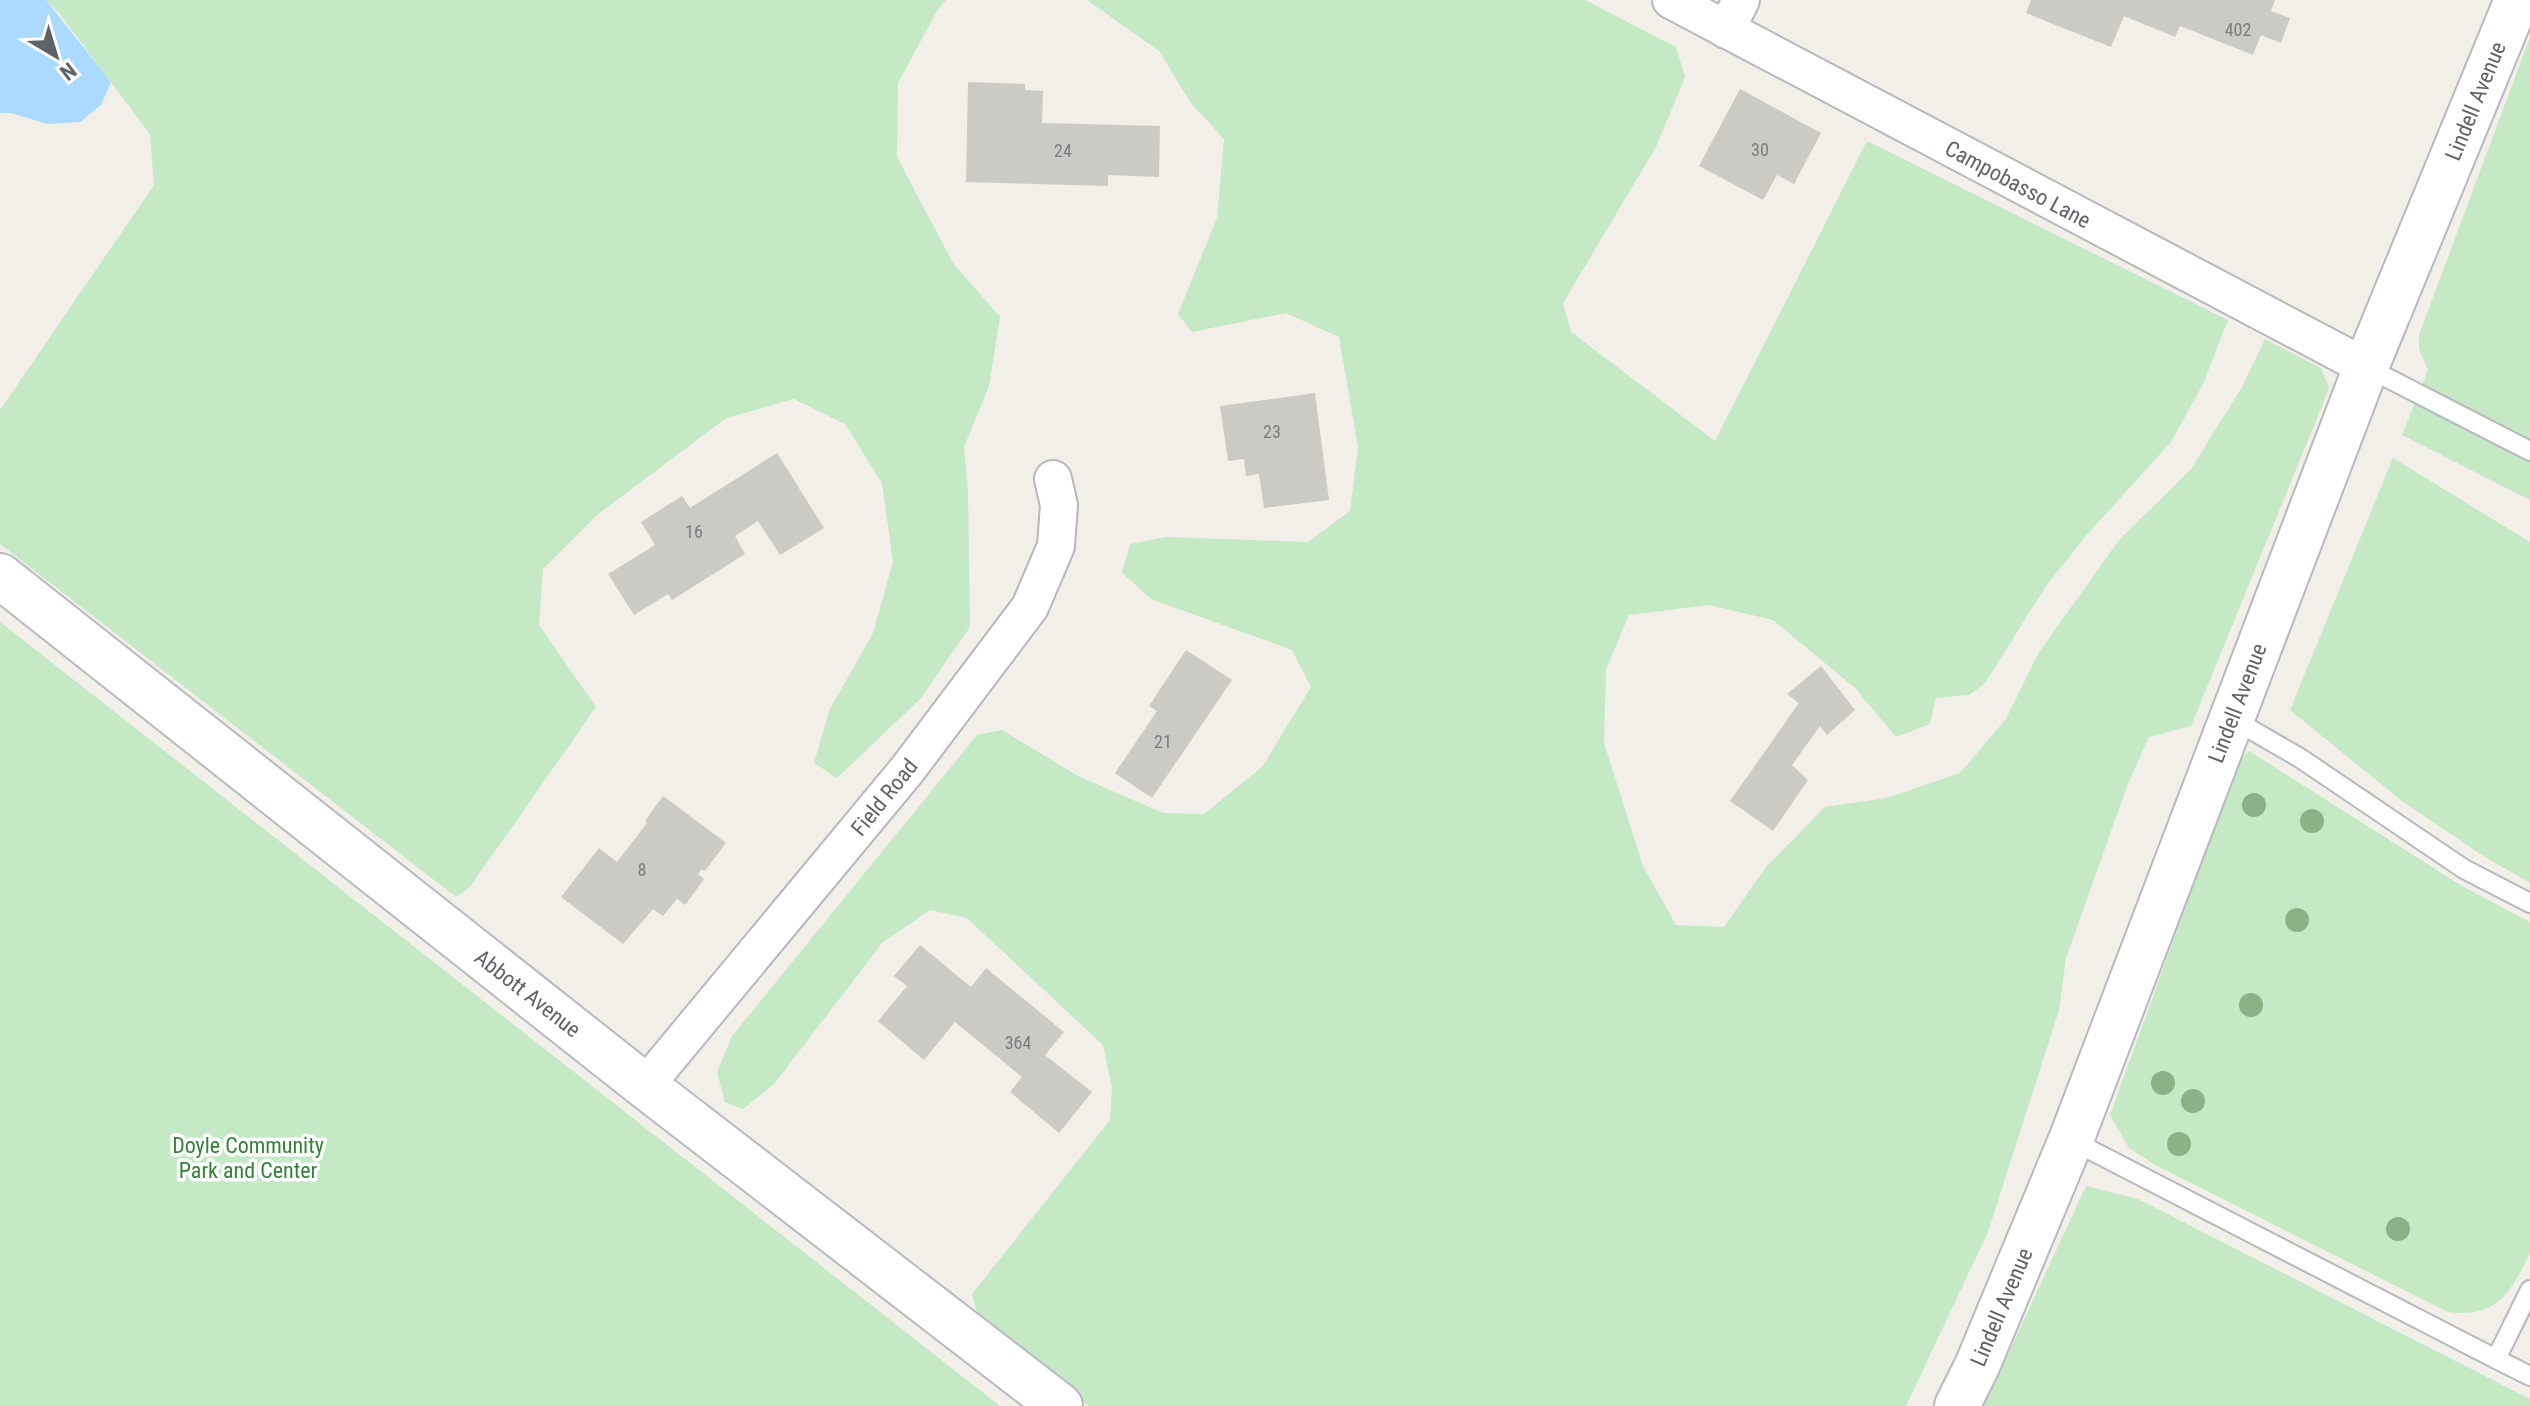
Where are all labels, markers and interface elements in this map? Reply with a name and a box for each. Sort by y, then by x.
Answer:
north arrow [16,16,96,96]
house number: 402 [2225,19,2251,40]
street label: Lindell Avenue [2440,38,2511,164]
text: N [55,57,81,85]
street label: Campobasso Lane [1941,136,2095,233]
house number: 30 [1751,139,1769,160]
house number: 24 [1054,140,1072,161]
house number: 23 [1263,421,1281,442]
house number: 16 [685,521,703,542]
street label: Lindell Avenue [2203,640,2272,766]
house number: 21 [1154,731,1172,752]
street label: Field Road [846,754,923,841]
house number: 8 [638,859,646,880]
street label: Abbott Avenue [470,944,585,1042]
house number: 364 [1005,1032,1031,1053]
park label: Doyle Community Park and Center [172,1133,324,1183]
street label: Lindell Avenue [1965,1244,2038,1370]

